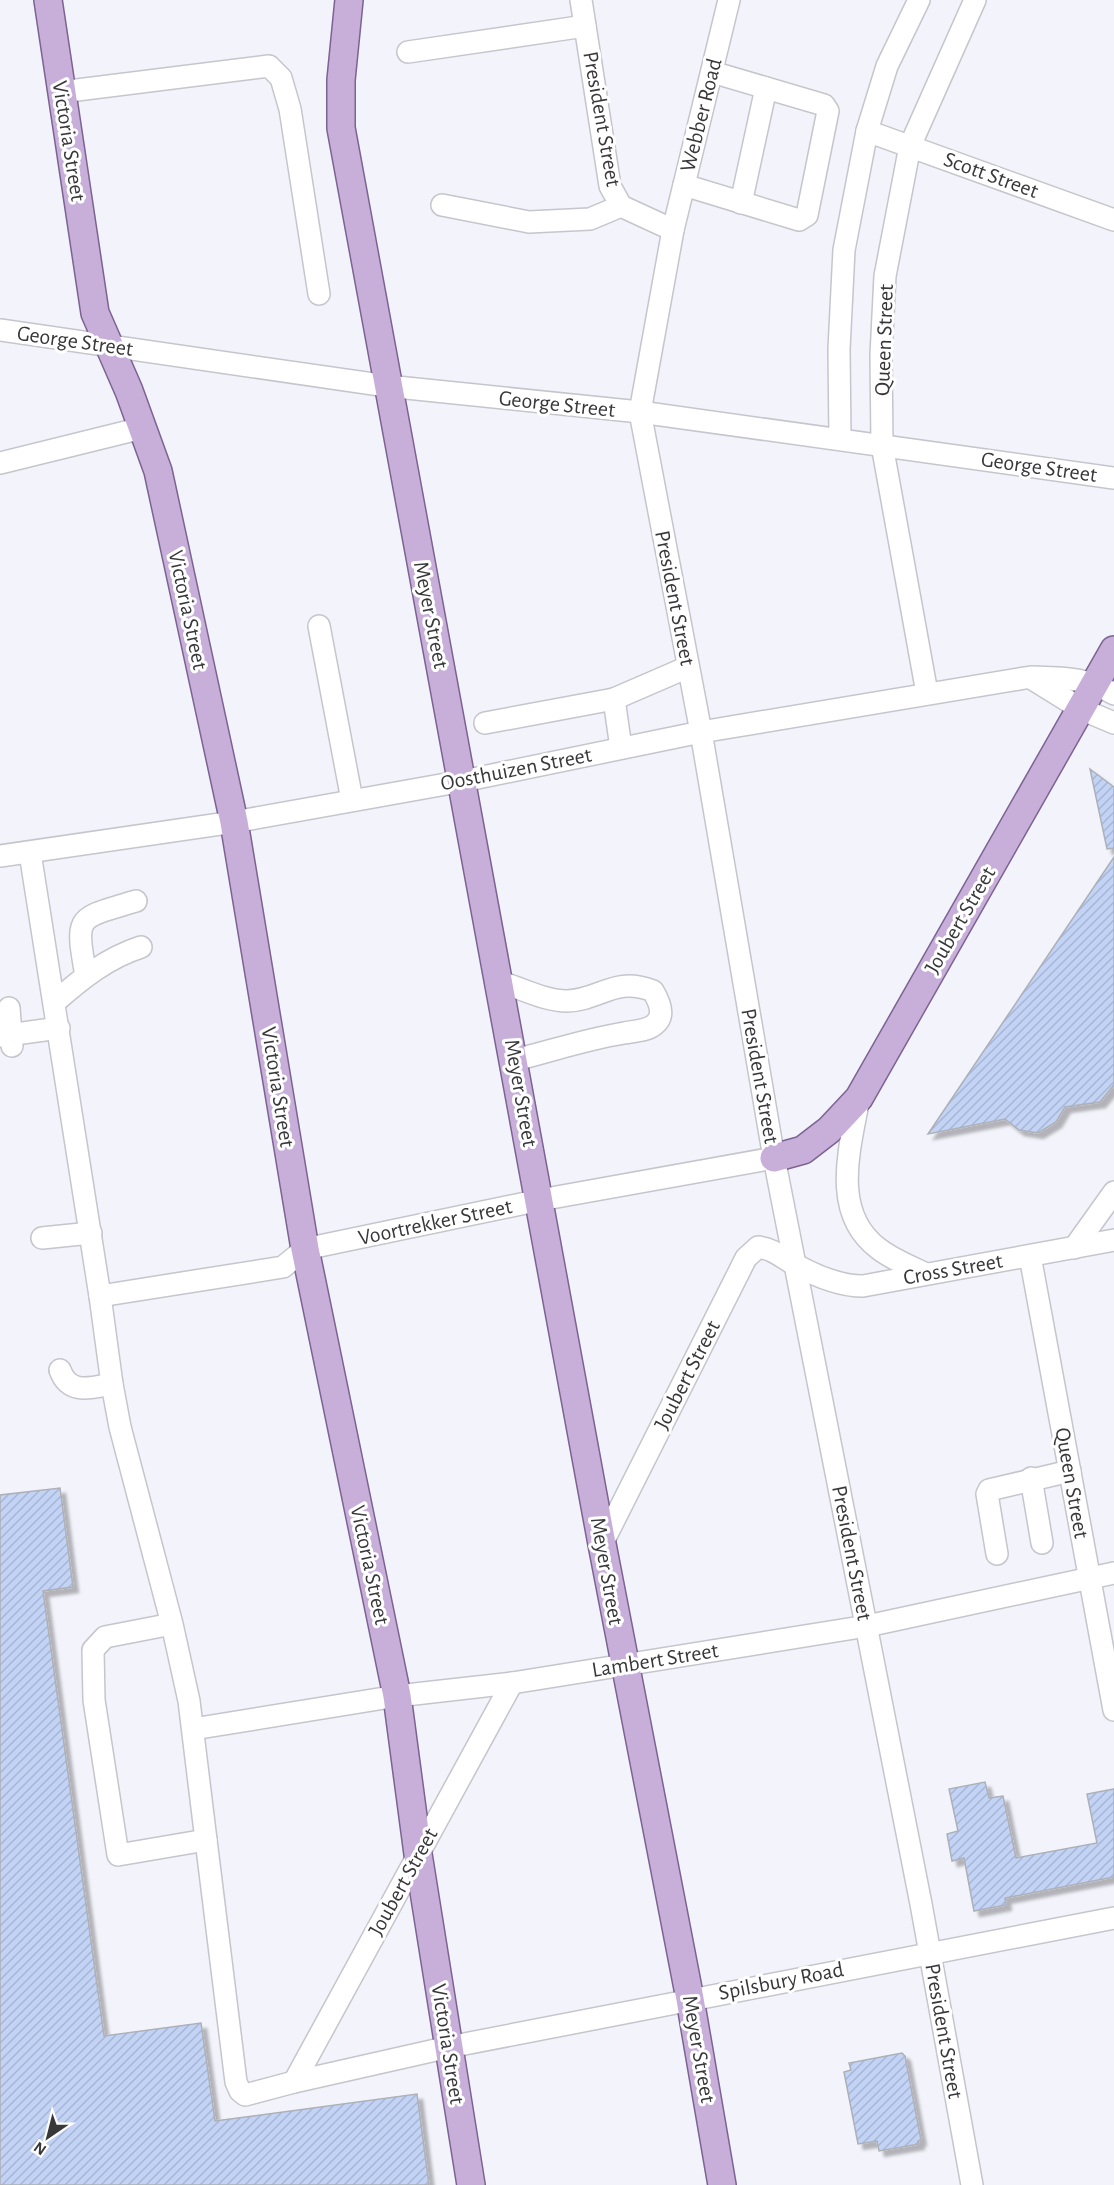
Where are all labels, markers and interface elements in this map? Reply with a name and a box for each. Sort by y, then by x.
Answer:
street label: President Street [579,50,625,188]
street label: Webber Road [676,56,726,174]
street label: Victoria Street [49,79,89,203]
street label: Scott Street [941,148,1041,202]
street label: Queen Street [871,283,897,397]
street label: George Street [16,322,134,360]
street label: George Street [498,387,616,421]
street label: George Street [980,448,1098,486]
street label: President Street [651,529,699,667]
street label: Victoria Street [165,548,211,672]
street label: Meyer Street [410,559,452,671]
street label: Oosthuizen Street [439,744,593,794]
street label: Joubert Street [921,863,999,977]
street label: President Street [737,1007,783,1145]
street label: Victoria Street [258,1025,298,1149]
street label: Meyer Street [501,1038,541,1148]
street label: Voortrekker Street [356,1195,514,1249]
street label: Cross Street [902,1249,1004,1289]
street label: Joubert Street [650,1317,724,1433]
street label: Queen Street [1051,1426,1093,1540]
street label: President Street [828,1484,876,1622]
street label: Victoria Street [347,1503,393,1627]
street label: Meyer Street [587,1516,627,1626]
street label: Lambert Street [590,1639,720,1681]
street label: Joubert Street [364,1824,442,1940]
street label: Spilsbury Road [717,1958,845,2004]
street label: President Street [921,1962,967,2100]
street label: Victoria Street [428,1982,468,2106]
street label: Meyer Street [679,1994,719,2104]
north arrow [18,2107,78,2167]
text: N [31,2139,49,2158]

